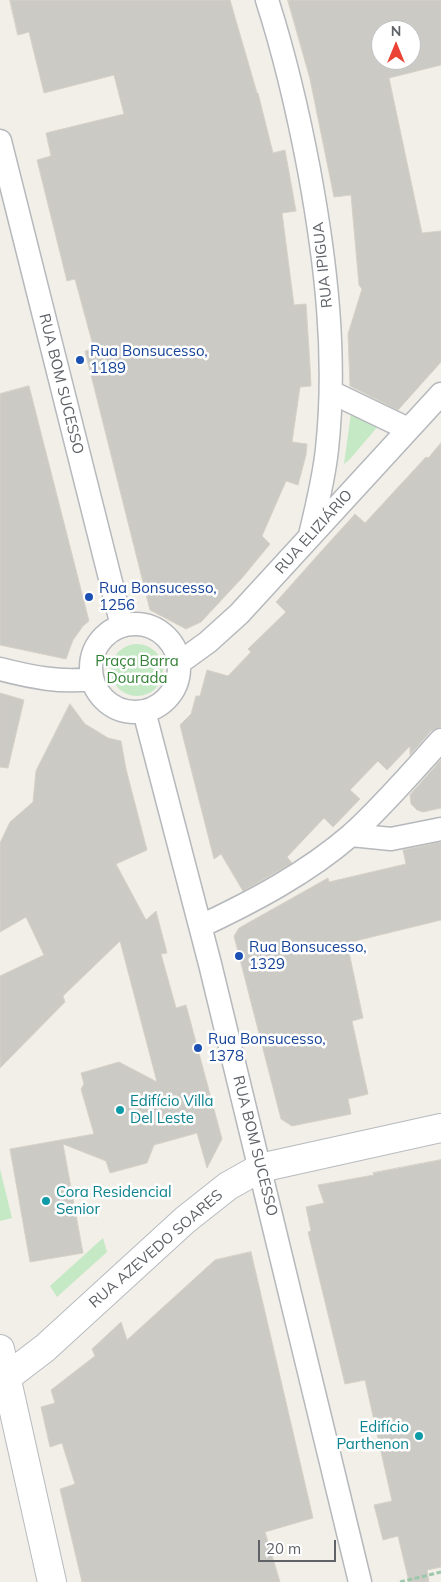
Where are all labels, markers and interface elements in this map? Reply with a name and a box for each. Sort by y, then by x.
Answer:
north arrow [371,20,421,70]
text: N [391,22,401,40]
street label: RUA IPIGUA [310,221,336,309]
street label: RUA BOM SUCESSO [35,312,87,456]
place label: Rua Bonsucesso, 1189 [90,342,208,377]
marker: Rua Bonsucesso, 1189 [74,354,86,366]
street label: RUA ELIZIÁRIO [272,486,356,578]
place label: Rua Bonsucesso, 1256 [99,579,217,614]
marker: Rua Bonsucesso, 1256 [83,591,95,603]
park label: Praça Barra Dourada [95,652,179,687]
place label: Rua Bonsucesso, 1329 [249,938,367,973]
marker: Rua Bonsucesso, 1329 [233,950,245,962]
place label: Rua Bonsucesso, 1378 [208,1030,326,1065]
marker: Rua Bonsucesso, 1378 [192,1042,204,1054]
street label: RUA BOM SUCESSO [229,1074,281,1218]
place label: Edifício Villa Del Leste [130,1092,214,1127]
marker: Edifício Villa Del Leste [114,1104,126,1116]
place label: Cora Residencial Senior [56,1183,171,1218]
street label: RUA AZEVEDO SOARES [86,1186,226,1312]
marker: Cora Residencial Senior [40,1195,52,1207]
place label: Edifício Parthenon [336,1418,409,1453]
marker: Edifício Parthenon [413,1430,425,1442]
scale bar [261,1530,338,1562]
text: 20 m [266,1539,301,1558]

